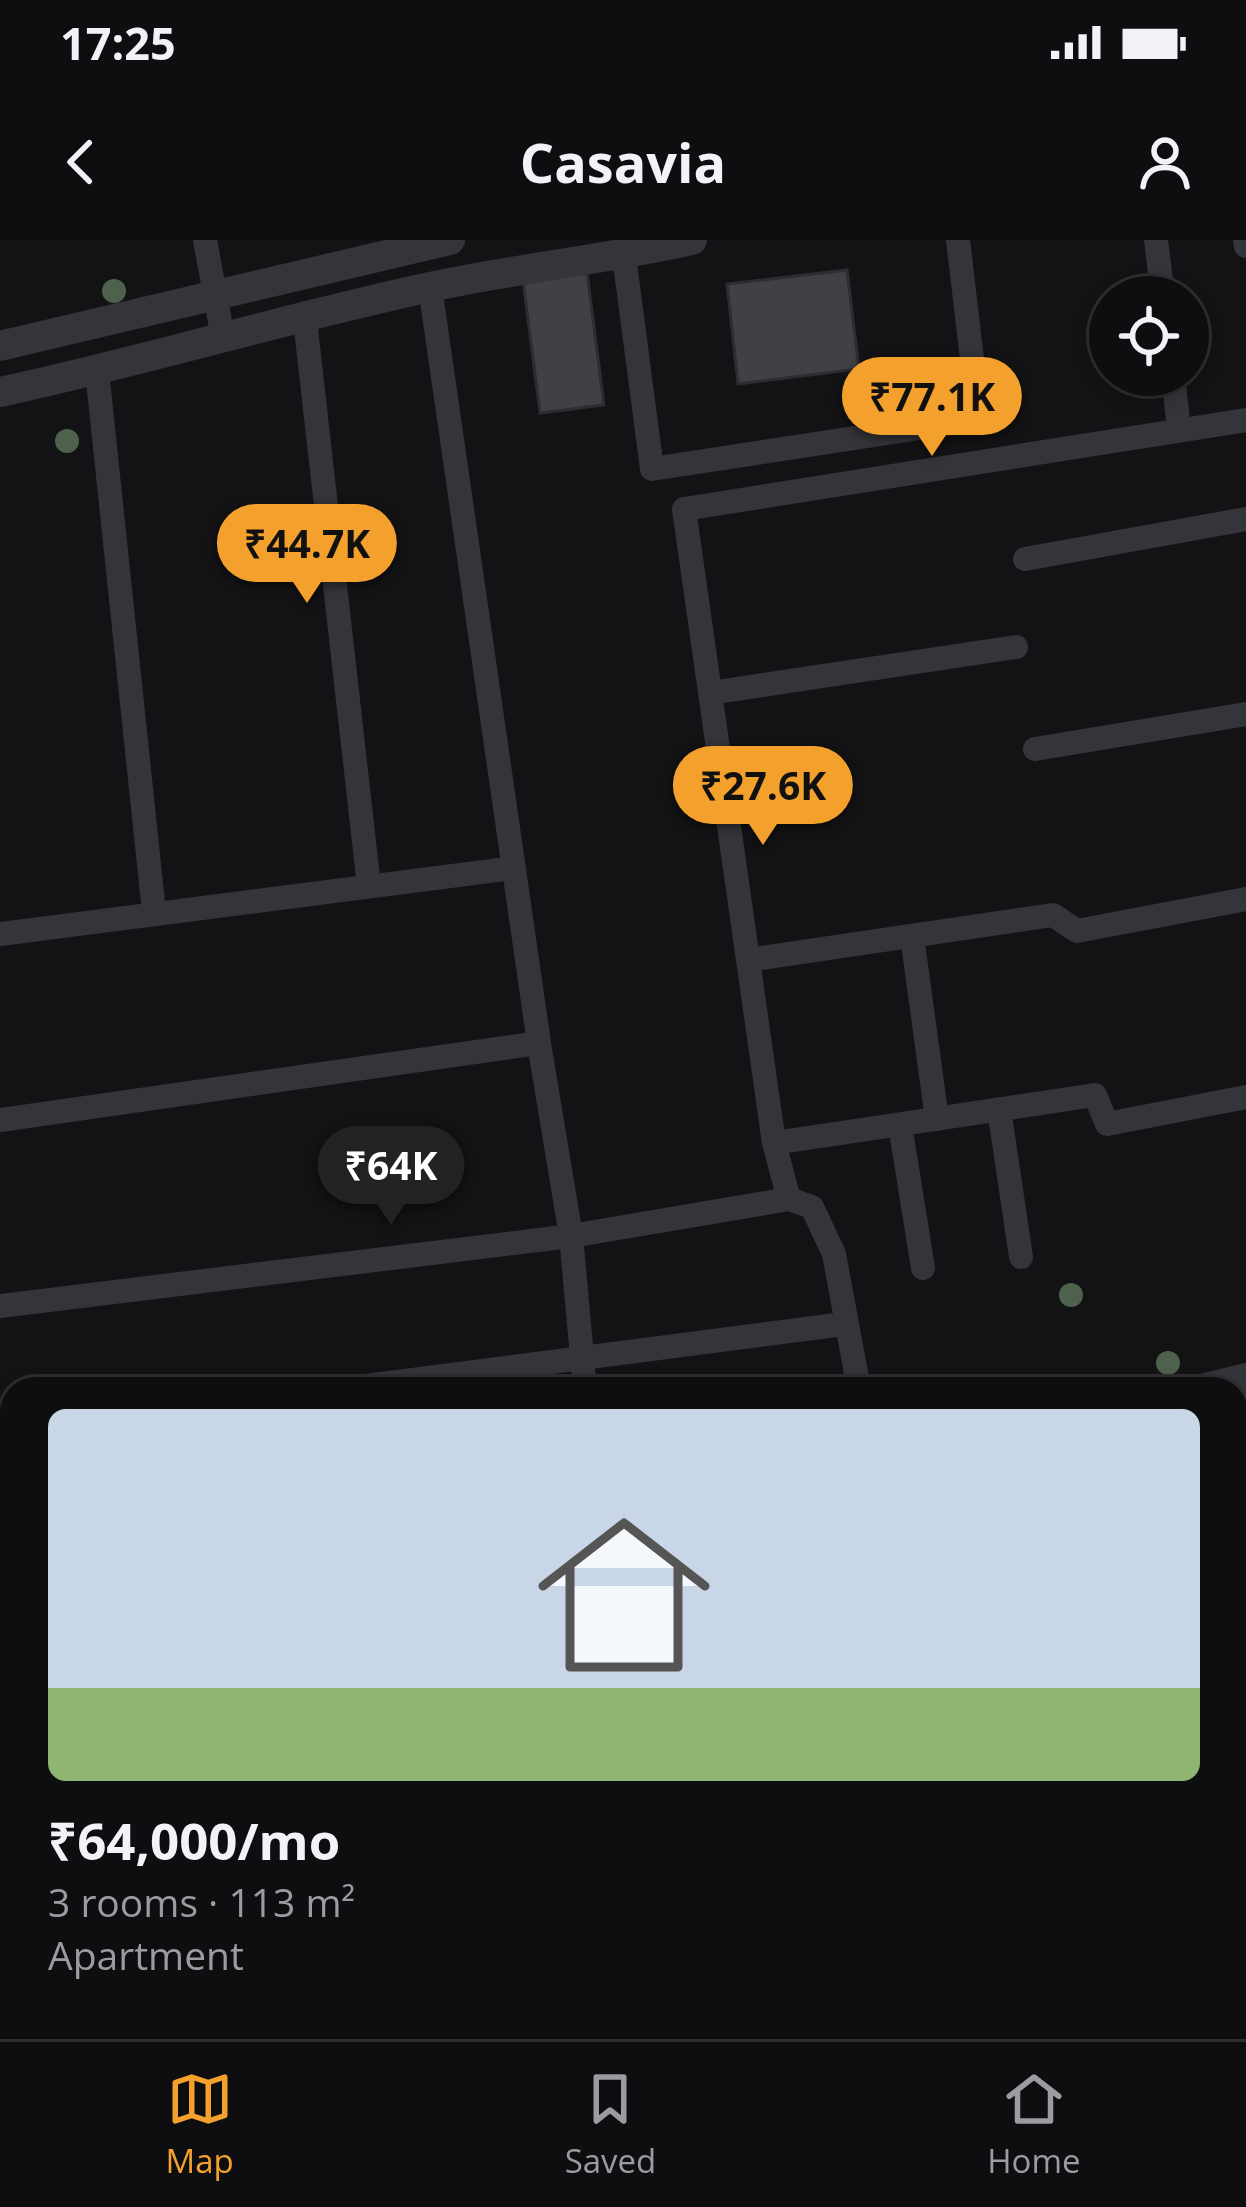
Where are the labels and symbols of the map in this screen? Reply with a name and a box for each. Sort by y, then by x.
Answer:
pin: ₹77.1K [834,357,1030,459]
pin: ₹44.7K [209,504,405,606]
pin: ₹27.6K [665,746,861,848]
pin: ₹64K [320,1126,462,1228]

